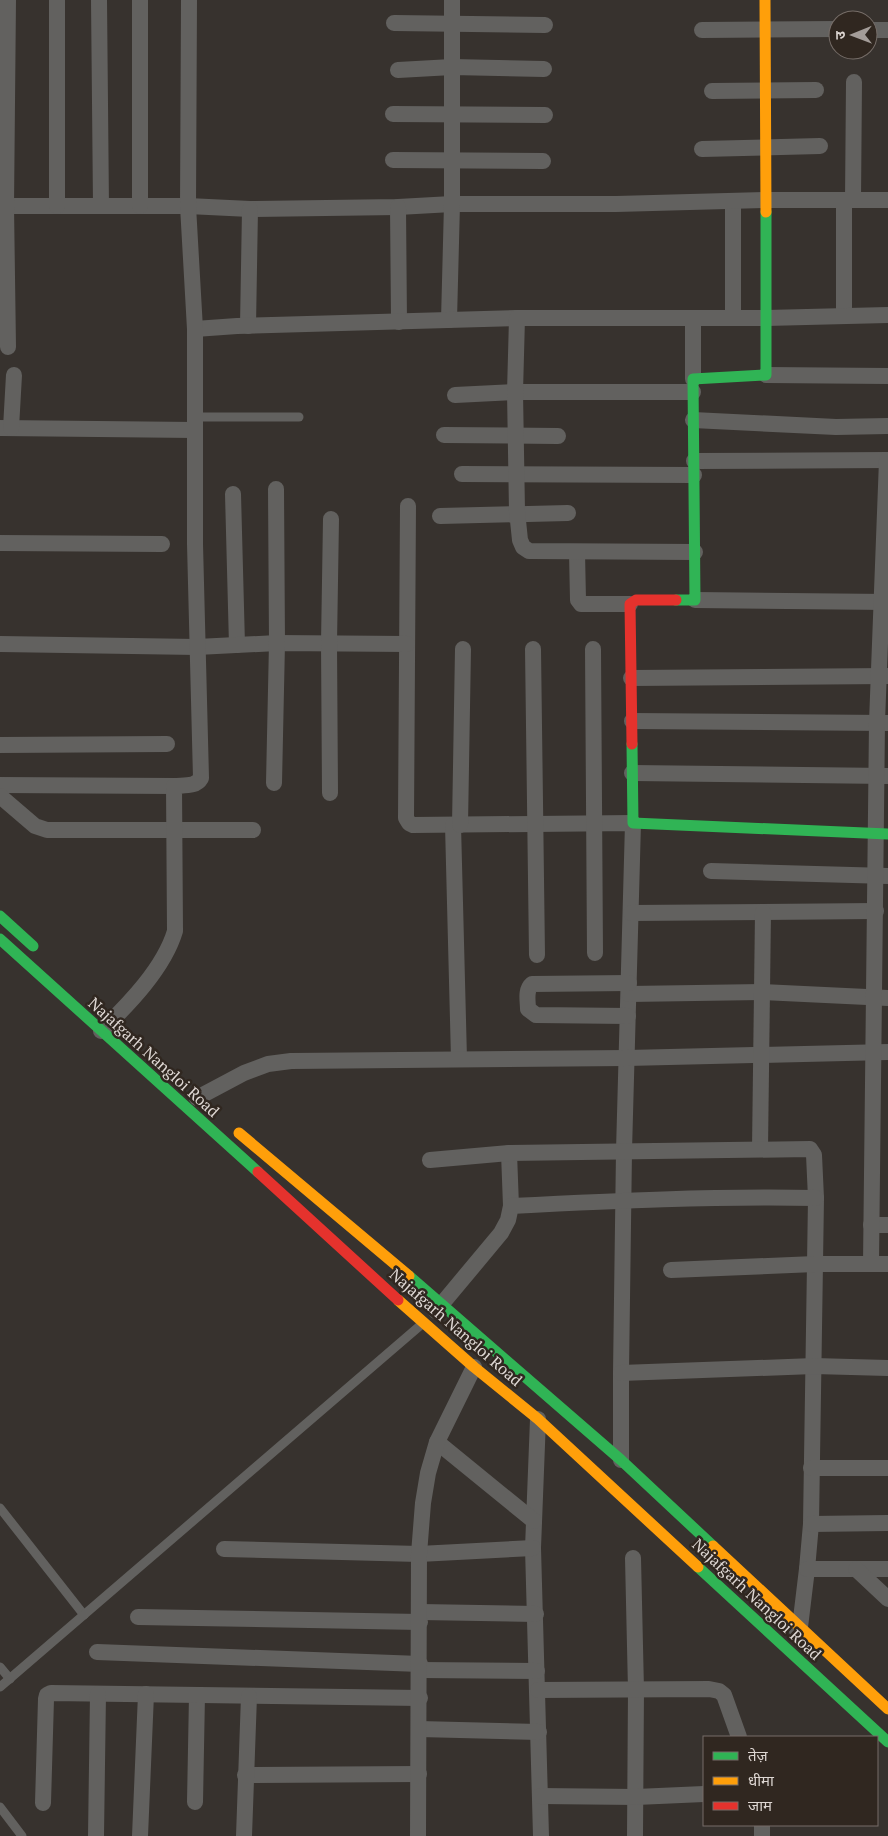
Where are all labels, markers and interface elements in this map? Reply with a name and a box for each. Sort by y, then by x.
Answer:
north arrow [828,10,878,60]
text: उ [830,30,849,40]
street label: Najafgarh Nangloi Road [84,992,224,1122]
street label: Najafgarh Nangloi Road [385,1263,527,1391]
street label: Najafgarh Nangloi Road [688,1533,827,1665]
legend [703,1736,878,1826]
text: तेज़ [748,1745,769,1765]
text: धीमा [748,1770,775,1790]
text: जाम [748,1795,773,1815]

